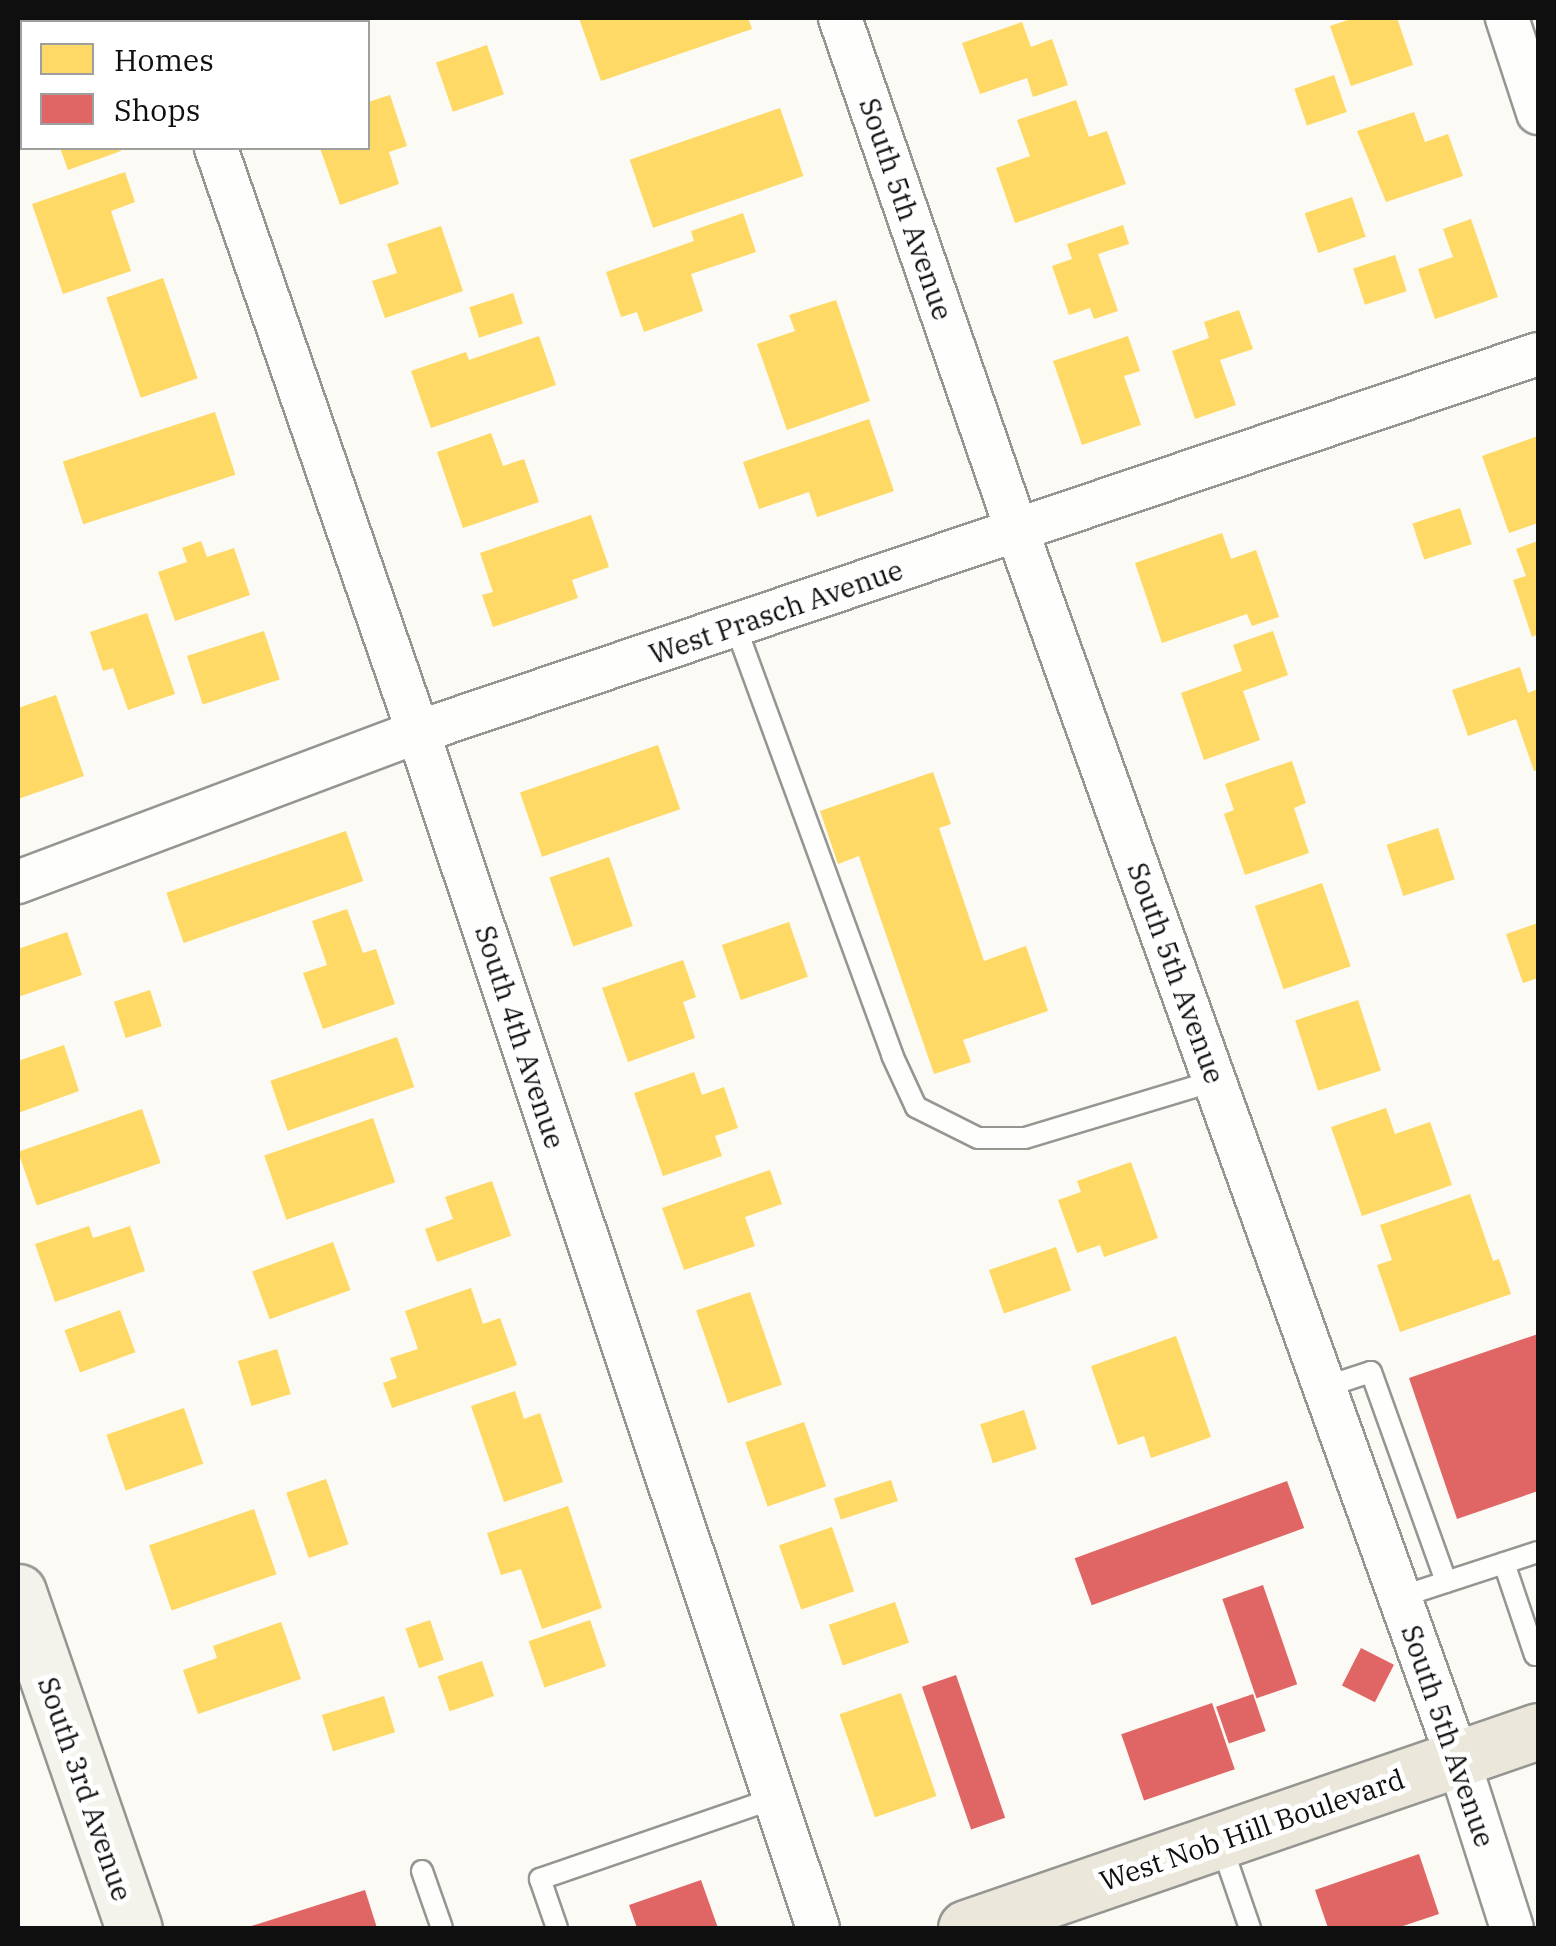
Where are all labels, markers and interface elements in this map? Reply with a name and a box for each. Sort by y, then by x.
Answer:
legend [20,20,370,150]
text: Homes [114,40,214,79]
text: Shops [114,90,200,129]
street label: South 5th Avenue [852,94,960,324]
street label: West Prasch Avenue [645,553,907,671]
street label: South 5th Avenue [1120,858,1232,1088]
street label: South 4th Avenue [468,921,572,1153]
street label: South 5th Avenue [1394,1621,1502,1851]
street label: South 3rd Avenue [31,1673,139,1905]
street label: West Nob Hill Boulevard [1095,1762,1409,1898]

